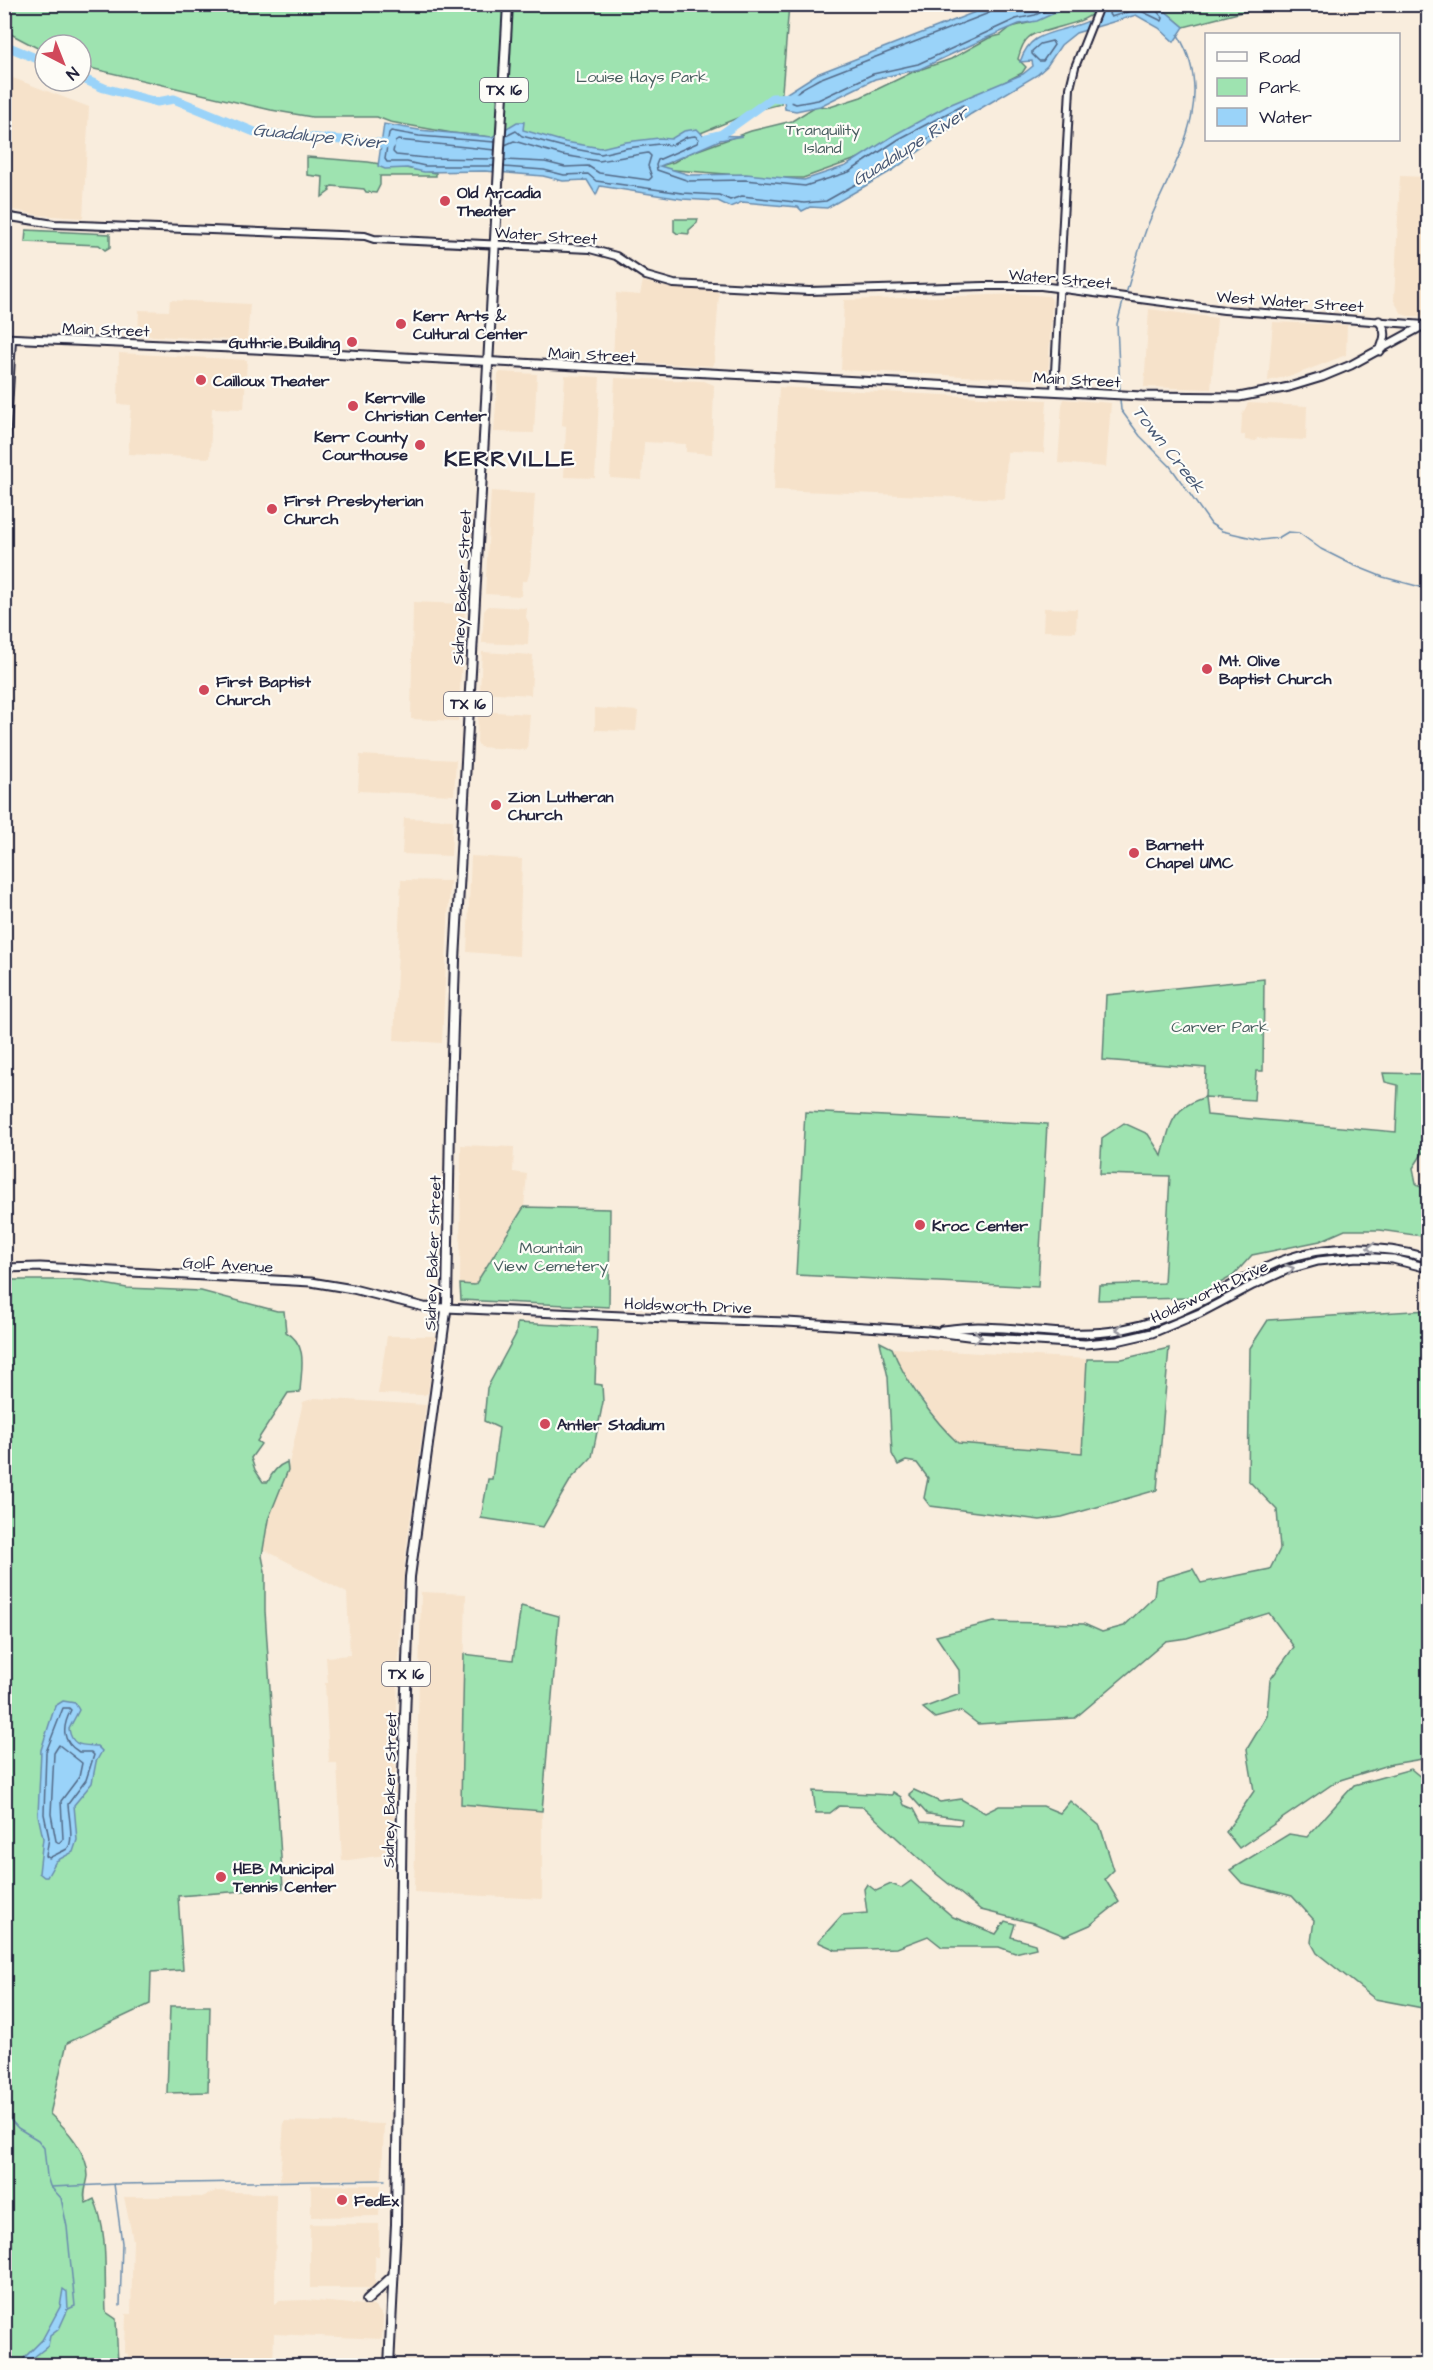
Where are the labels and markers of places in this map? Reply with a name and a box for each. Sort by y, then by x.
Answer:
place label: Old Arcadia Theater [456,182,542,222]
marker: Old Arcadia Theater [438,194,452,208]
place label: Kerr Arts & Cultural Center [413,305,528,345]
marker: Kerr Arts & Cultural Center [394,317,408,331]
place label: Guthrie Building [229,332,341,356]
marker: Guthrie Building [345,335,359,349]
place label: Cailloux Theater [213,370,330,392]
marker: Cailloux Theater [194,373,208,387]
place label: Kerrville Christian Center [365,387,487,427]
marker: Kerrville Christian Center [346,399,360,413]
place label: Kerr County Courthouse [314,426,408,466]
marker: Kerr County Courthouse [413,438,427,452]
place label: First Presbyterian Church [284,490,423,530]
marker: First Presbyterian Church [265,502,279,516]
place label: Mt. Olive Baptist Church [1219,650,1333,690]
marker: Mt. Olive Baptist Church [1200,662,1214,676]
place label: First Baptist Church [216,671,312,711]
marker: First Baptist Church [197,683,211,697]
place label: Zion Lutheran Church [508,786,614,826]
marker: Zion Lutheran Church [489,798,503,812]
place label: Barnett Chapel UMC [1146,834,1234,874]
marker: Barnett Chapel UMC [1127,846,1141,860]
place label: Kroc Center [932,1215,1028,1237]
marker: Kroc Center [913,1218,927,1232]
place label: Antler Stadium [557,1414,665,1436]
marker: Antler Stadium [538,1417,552,1431]
place label: HEB Municipal Tennis Center [232,1858,337,1898]
marker: HEB Municipal Tennis Center [214,1870,228,1884]
place label: FedEx [354,2190,399,2212]
marker: FedEx [335,2193,349,2207]

